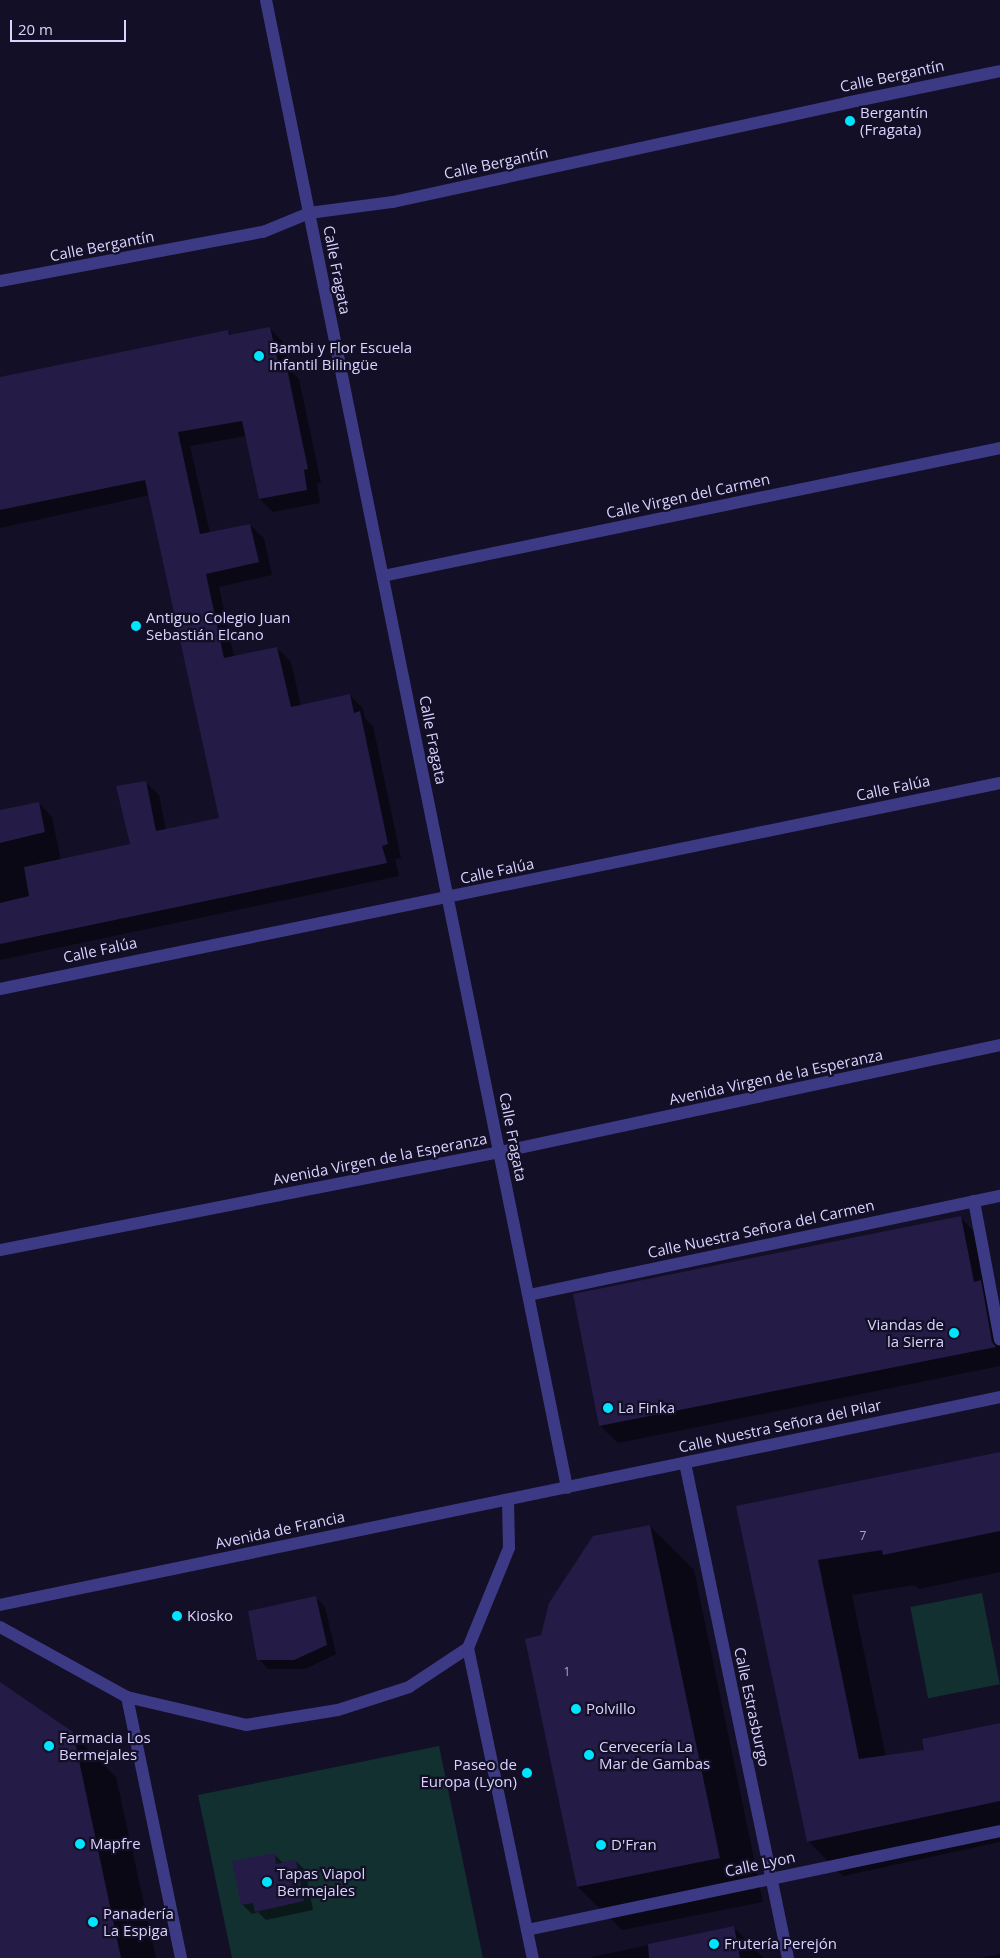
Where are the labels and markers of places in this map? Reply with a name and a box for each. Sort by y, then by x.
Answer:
place label: Bergantín (Fragata) [860,103,928,138]
marker: Bergantín (Fragata) [844,115,856,127]
place label: Bambi y Flor Escuela Infantil Bilingüe [269,338,412,373]
marker: Bambi y Flor Escuela Infantil Bilingüe [253,350,265,362]
place label: Antiguo Colegio Juan Sebastián Elcano [146,608,290,643]
marker: Antiguo Colegio Juan Sebastián Elcano [130,620,142,632]
place label: Viandas de la Sierra [868,1315,944,1350]
marker: Viandas de la Sierra [948,1327,960,1339]
place label: La Finka [618,1399,675,1417]
marker: La Finka [602,1402,614,1414]
place label: Kiosko [187,1607,233,1625]
marker: Kiosko [171,1610,183,1622]
place label: Polvillo [586,1700,636,1718]
marker: Polvillo [570,1703,582,1715]
place label: Farmacia Los Bermejales [59,1728,151,1763]
place label: Cervecería La Mar de Gambas [599,1737,710,1772]
marker: Farmacia Los Bermejales [43,1740,55,1752]
marker: Cervecería La Mar de Gambas [583,1749,595,1761]
place label: Paseo de Europa (Lyon) [420,1755,517,1790]
marker: Paseo de Europa (Lyon) [521,1767,533,1779]
place label: Mapfre [90,1835,141,1853]
place label: D'Fran [611,1836,657,1854]
marker: Mapfre [74,1838,86,1850]
marker: D'Fran [595,1839,607,1851]
place label: Tapas Viapol Bermejales [277,1864,365,1899]
marker: Tapas Viapol Bermejales [261,1876,273,1888]
place label: Panadería La Espiga [103,1904,174,1939]
marker: Panadería La Espiga [87,1916,99,1928]
place label: Frutería Perejón [724,1935,837,1953]
marker: Frutería Perejón [708,1938,720,1950]

